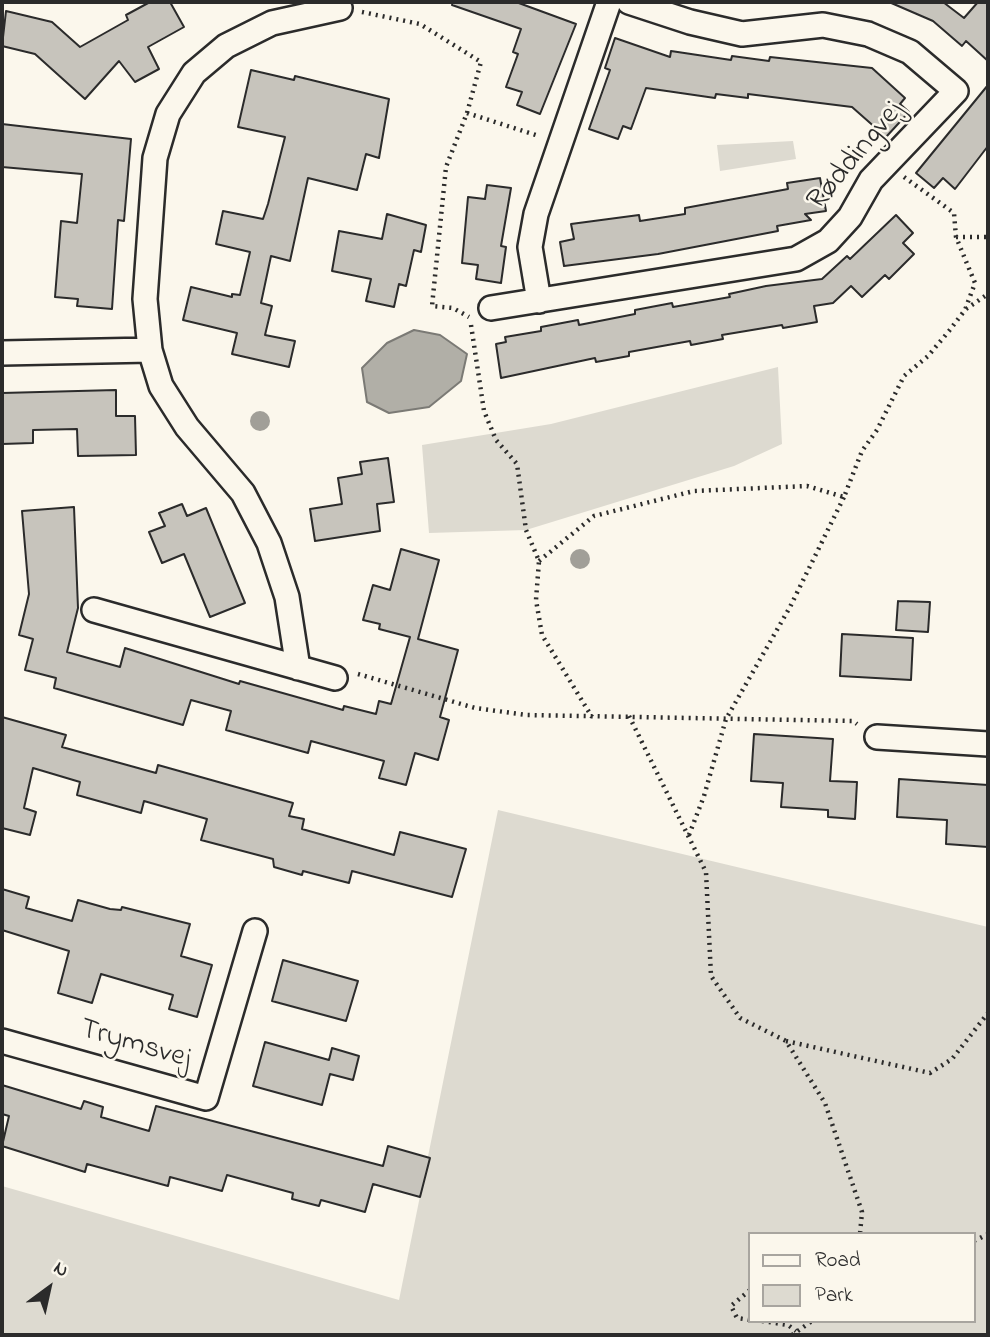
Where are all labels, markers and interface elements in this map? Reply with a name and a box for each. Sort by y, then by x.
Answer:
street label: Røddingvej [801,95,913,219]
street label: Trymsvej [75,1013,195,1079]
legend [748,1232,976,1323]
text: Road [815,1246,861,1276]
north arrow [14,1253,84,1323]
text: N [48,1255,73,1285]
text: Park [815,1281,853,1311]

